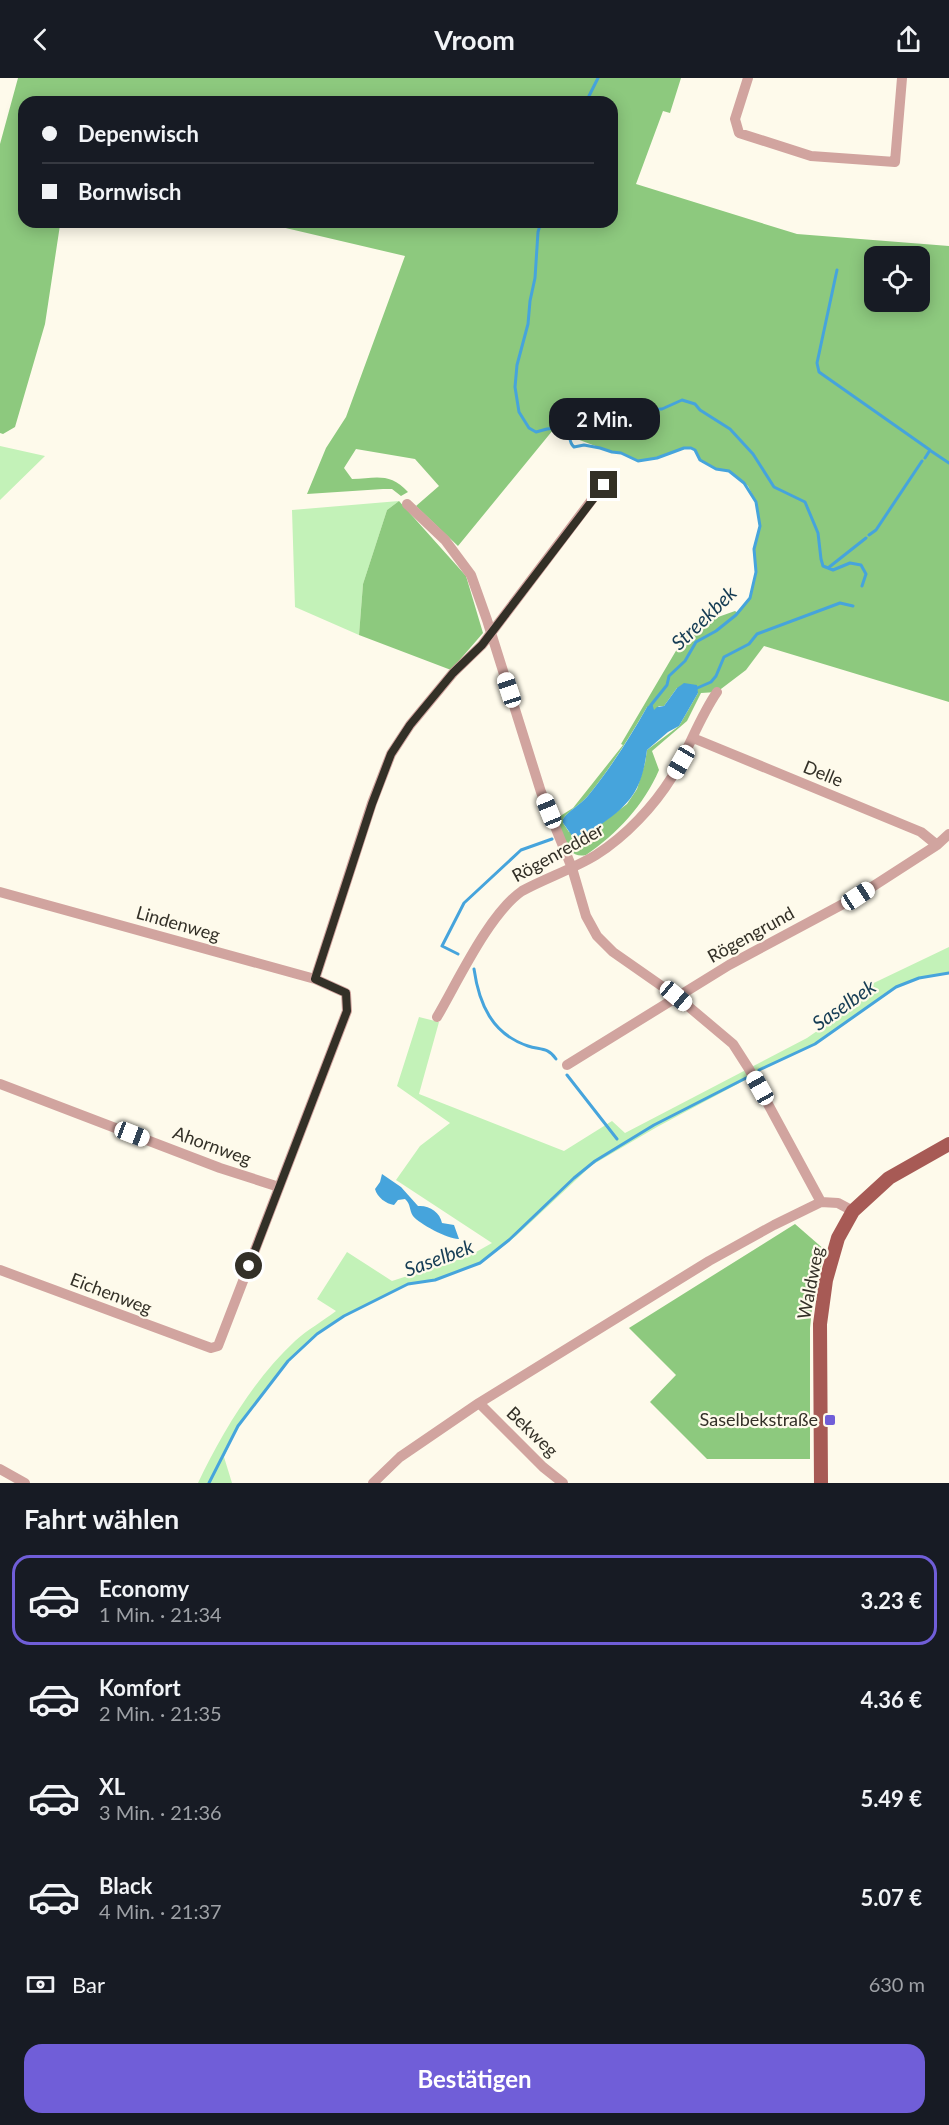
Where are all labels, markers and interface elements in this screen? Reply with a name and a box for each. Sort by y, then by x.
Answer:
icon: back [24,23,57,56]
text: Vroom [434,23,515,56]
icon: share [892,23,925,56]
text: Depenwisch [78,120,199,147]
text: Bornwisch [78,178,181,205]
map controls [864,246,930,312]
button: locate [864,246,930,312]
callout: 2 Min. [548,398,660,440]
text: 2 Min. [576,407,633,431]
route end [590,471,617,498]
water label: Streekbek [666,580,741,654]
car [495,670,523,710]
car [664,742,698,782]
street label: Delle [800,755,847,791]
car [534,791,564,831]
street label: Rögenredder [508,818,608,886]
car [838,879,878,913]
street label: Lindenweg [134,901,223,945]
street label: Rögengrund [703,901,798,967]
water label: Saselbek [807,973,880,1035]
car [656,978,696,1014]
car [743,1068,777,1108]
car [112,1119,152,1149]
street label: Ahornweg [170,1121,255,1169]
water label: Saselbek [401,1233,477,1281]
street label: Waldweg [792,1244,828,1321]
route start [235,1252,262,1279]
street label: Eichenweg [67,1267,155,1319]
street label: Bekweg [502,1401,563,1461]
place label: Saselbekstraße [700,1408,818,1430]
marker: Saselbekstraße [823,1413,837,1427]
text: Fahrt wählen [24,1502,179,1535]
icon: car [27,1573,81,1627]
text: Economy [99,1575,189,1602]
text: 3.23 € [860,1587,922,1614]
text: 1 Min. · 21:34 [99,1602,222,1626]
icon: car [27,1672,81,1726]
text: Komfort [99,1674,181,1701]
text: 4.36 € [860,1686,922,1713]
text: 2 Min. · 21:35 [99,1701,222,1725]
icon: car [27,1771,81,1825]
text: XL [99,1773,125,1800]
text: 5.49 € [860,1785,922,1812]
text: 3 Min. · 21:36 [99,1800,222,1824]
icon: car [27,1870,81,1924]
text: Black [99,1872,152,1899]
text: 5.07 € [860,1884,922,1911]
text: 4 Min. · 21:37 [99,1899,222,1923]
icon: cash [24,1968,57,2001]
text: Bar [72,1971,105,1998]
text: 630 m [869,1972,925,1996]
button: Bestätigen [24,2044,925,2113]

